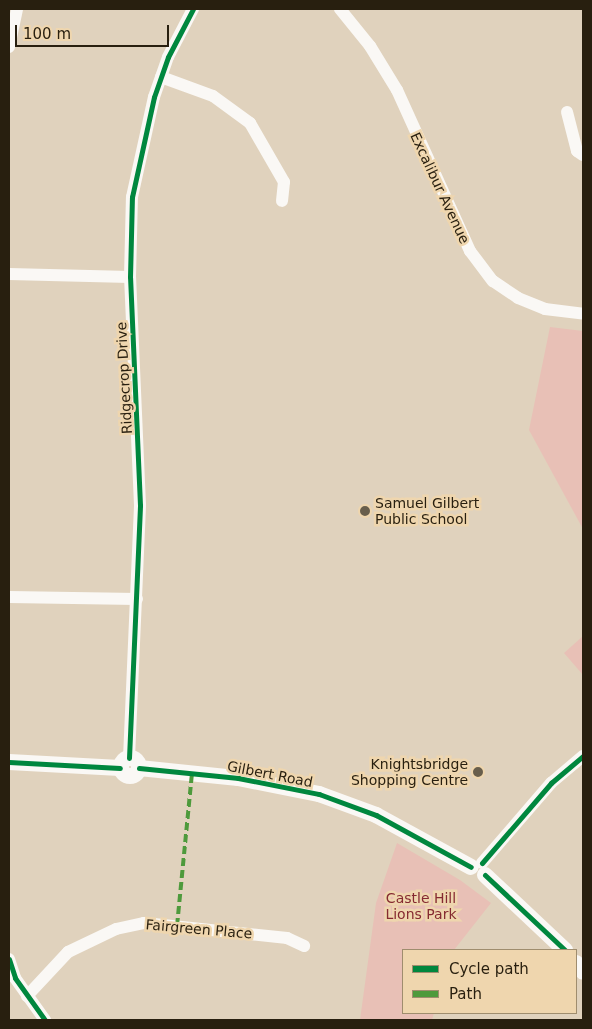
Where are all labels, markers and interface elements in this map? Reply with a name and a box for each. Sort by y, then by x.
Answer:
scale bar [18,15,171,47]
text: 100 m [23,25,71,43]
street label: Excalibur Avenue [407,130,473,246]
street label: Ridgecrop Drive [113,321,135,435]
place label: Samuel Gilbert Public School [375,495,479,528]
marker: Samuel Gilbert Public School [359,505,371,517]
place label: Knightsbridge Shopping Centre [351,756,468,789]
street label: Gilbert Road [226,757,314,791]
marker: Knightsbridge Shopping Centre [472,766,484,778]
park label: Castle Hill Lions Park [385,890,457,922]
street label: Fairgreen Place [145,916,253,942]
legend [402,949,577,1014]
text: Cycle path [449,960,529,978]
text: Path [449,985,482,1003]

